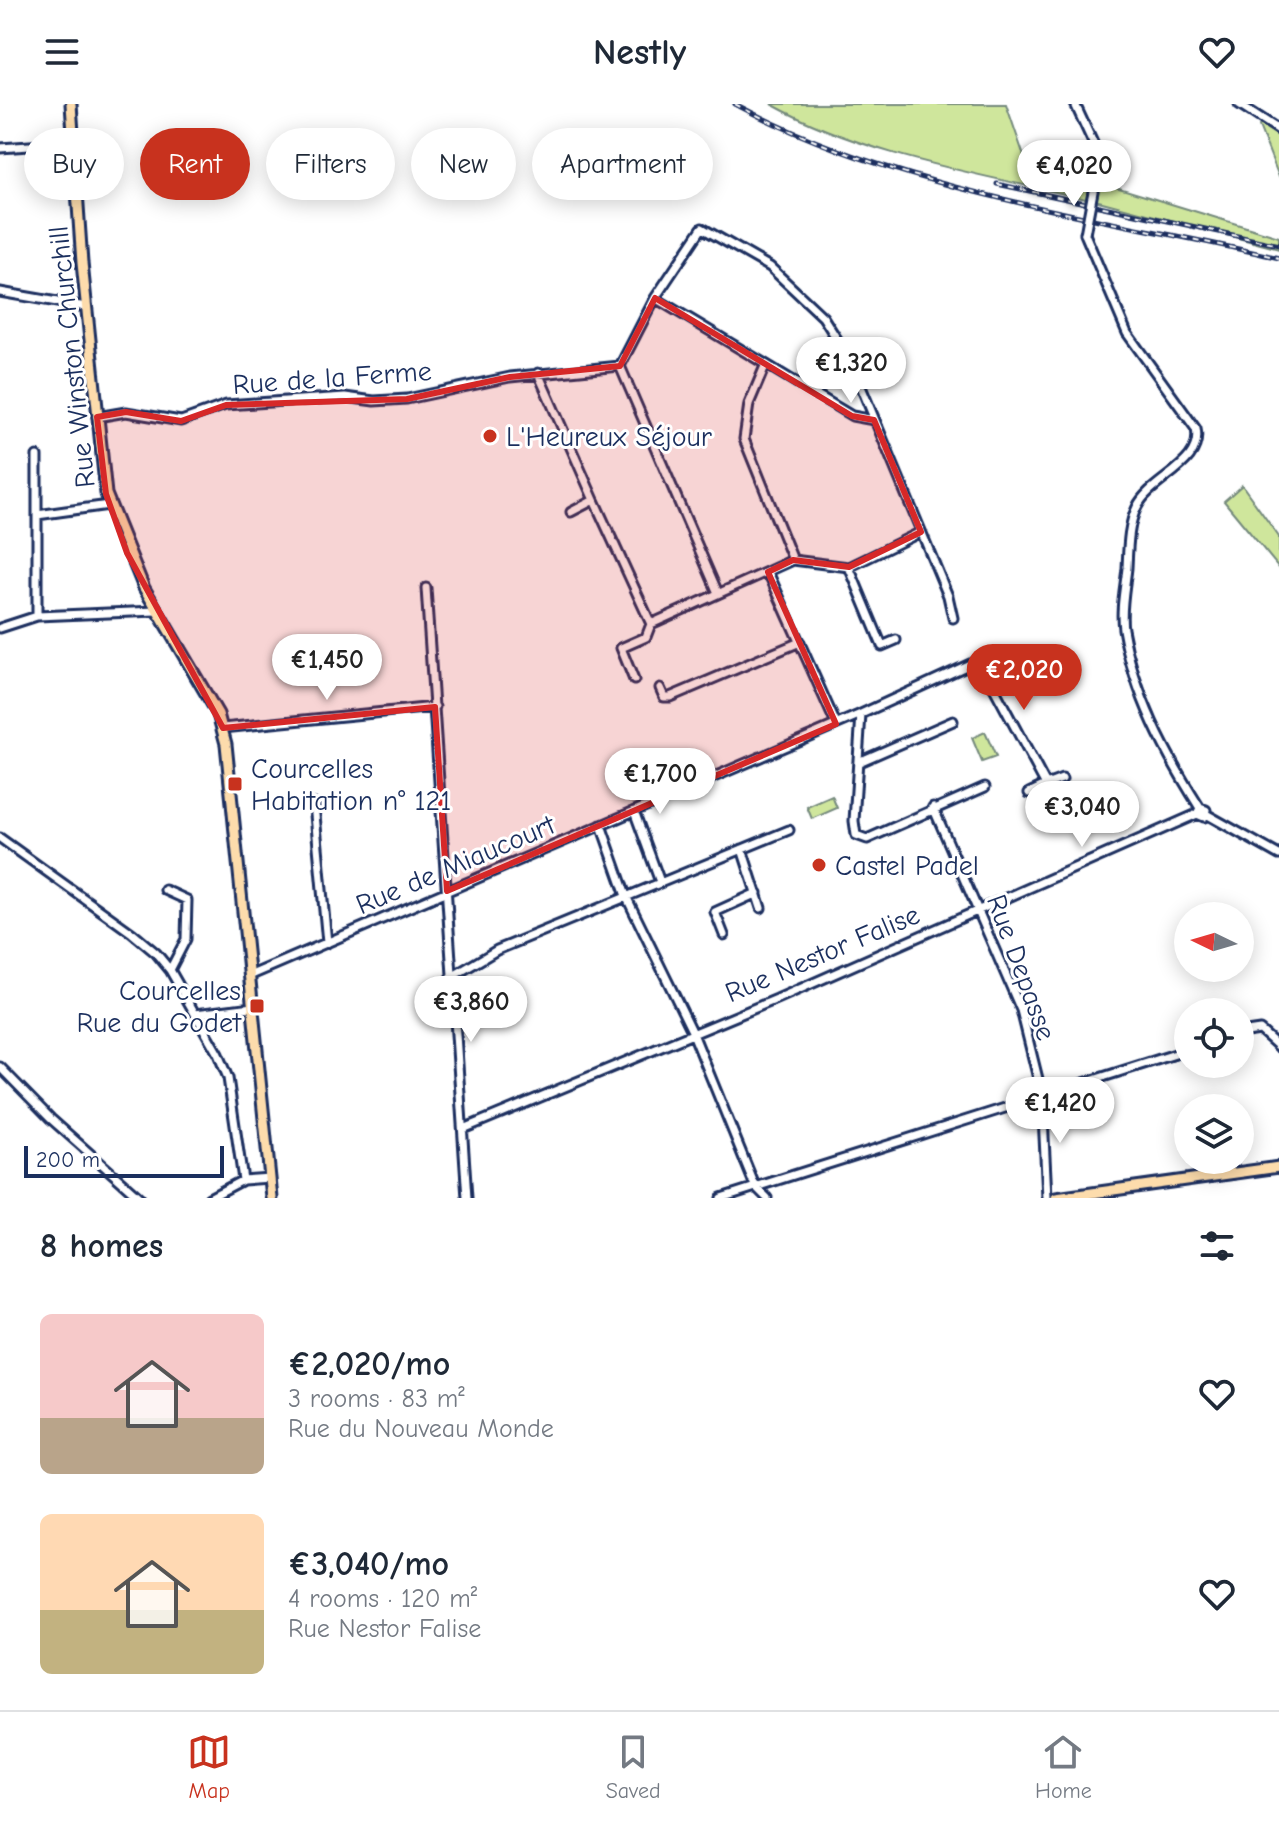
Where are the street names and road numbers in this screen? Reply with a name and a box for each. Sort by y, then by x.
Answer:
street label: Rue Winston Churchill [42,224,102,489]
street label: Rue de la Ferme [231,355,433,401]
street label: Rue de Miaucourt [351,808,561,921]
street label: Rue Depasse [980,890,1062,1045]
street label: Rue Nestor Falise [720,899,924,1009]

